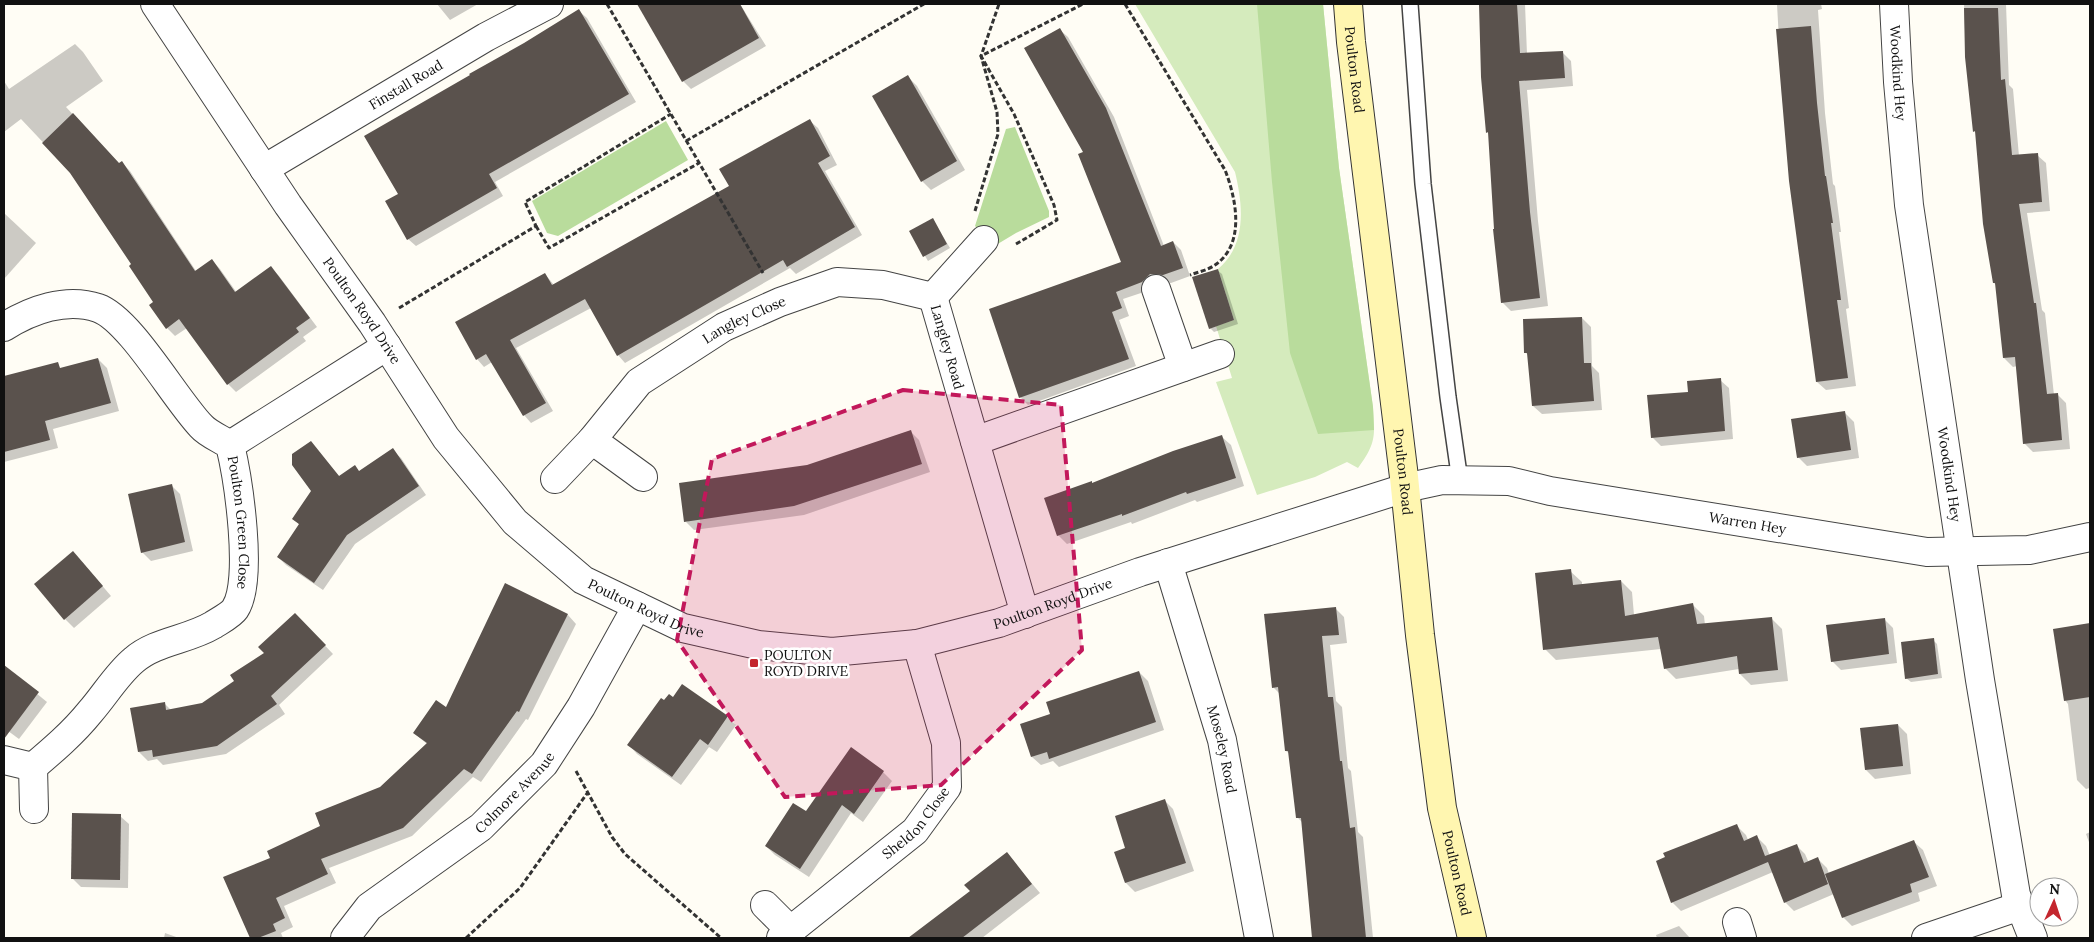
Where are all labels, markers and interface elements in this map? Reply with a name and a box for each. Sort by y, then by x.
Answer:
street label: Woodkind Hey [1886,25,1910,122]
street label: Poulton Road [1341,26,1369,114]
street label: Finstall Road [366,56,446,114]
street label: Poulton Royd Drive [319,254,405,368]
street label: Langley Close [699,292,788,348]
street label: Langley Road [927,303,968,391]
street label: Woodkind Hey [1933,426,1965,524]
street label: Poulton Road [1389,427,1417,516]
street label: Poulton Green Close [224,454,253,591]
street label: Warren Hey [1708,508,1788,538]
street label: Poulton Royd Drive [991,574,1115,633]
street label: Poulton Royd Drive [585,575,706,642]
place label: POULTON ROYD DRIVE [764,646,849,680]
marker: POULTON ROYD DRIVE [748,657,760,669]
street label: Moseley Road [1203,703,1241,795]
street label: Colmore Avenue [471,748,559,838]
street label: Sheldon Close [878,783,954,863]
street label: Poulton Road [1438,828,1476,917]
north arrow [2029,877,2079,927]
text: N [2049,880,2061,898]

